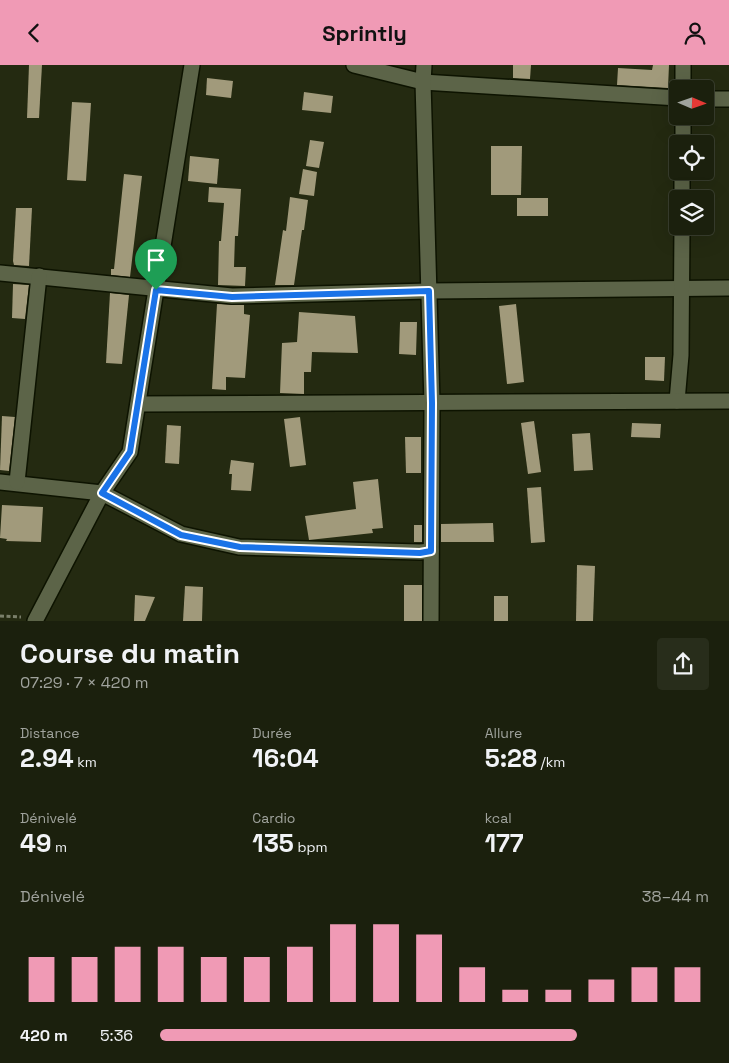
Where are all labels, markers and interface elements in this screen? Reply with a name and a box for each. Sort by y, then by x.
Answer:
icon: back [20,19,48,47]
text: Sprintly [322,19,407,47]
icon: person [681,19,709,47]
north arrow [669,80,714,125]
map controls [669,80,714,235]
button: locate [669,135,714,180]
button: layers [669,190,714,235]
pin [135,239,177,290]
icon: arrive [142,246,170,274]
text: Course du matin [20,635,240,671]
button: share [657,638,709,690]
text: 07:29 · 7 × 420 m [20,672,149,693]
text: Distance [20,724,80,742]
text: Durée [252,724,292,742]
text: Allure [485,724,522,742]
text: 2.94 [20,742,74,774]
text: 16:04 [252,742,319,774]
text: 5:28 [485,742,537,774]
text: km [74,753,97,771]
text: /km [537,753,565,771]
text: Dénivelé [20,809,77,827]
text: Cardio [252,809,296,827]
text: kcal [485,809,512,827]
text: 49 [20,827,51,859]
text: 135 [252,827,294,859]
text: 177 [485,827,524,859]
text: m [51,838,67,856]
text: bpm [294,838,328,856]
text: Dénivelé [20,886,85,907]
text: 38–44 m [642,886,709,907]
text: 420 m [20,1025,68,1046]
text: 5:36 [100,1025,133,1046]

